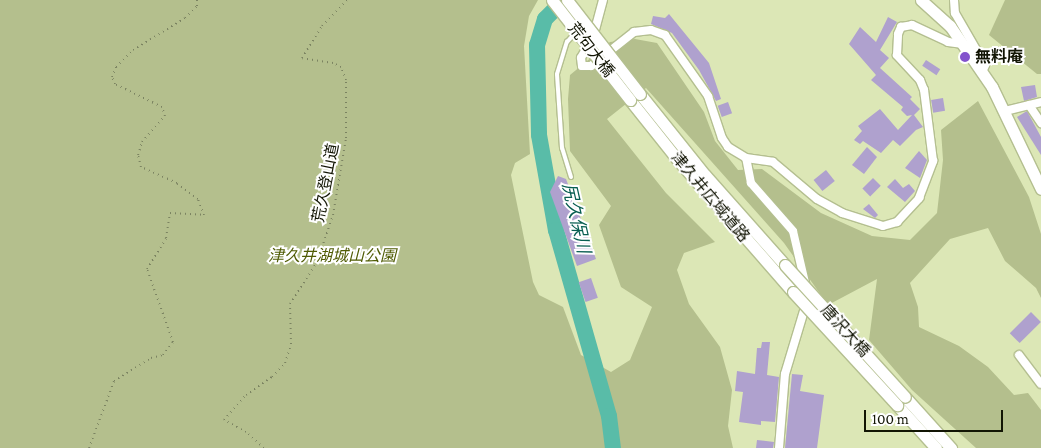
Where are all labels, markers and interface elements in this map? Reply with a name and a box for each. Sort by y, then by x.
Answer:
street label: 荒句大橋 [564,19,618,81]
place label: 無料庵 [975,47,1023,67]
marker: 無料庵 [959,51,971,63]
street label: 荒久登山道 [309,142,343,224]
street label: 津久井広域道路 [667,148,753,246]
water label: 尻久保川 [557,180,595,256]
park label: 津久井湖城山公園 [268,246,396,266]
street label: 唐沢大橋 [816,301,874,361]
scale bar [866,400,1005,432]
text: 100 m [872,411,909,427]

